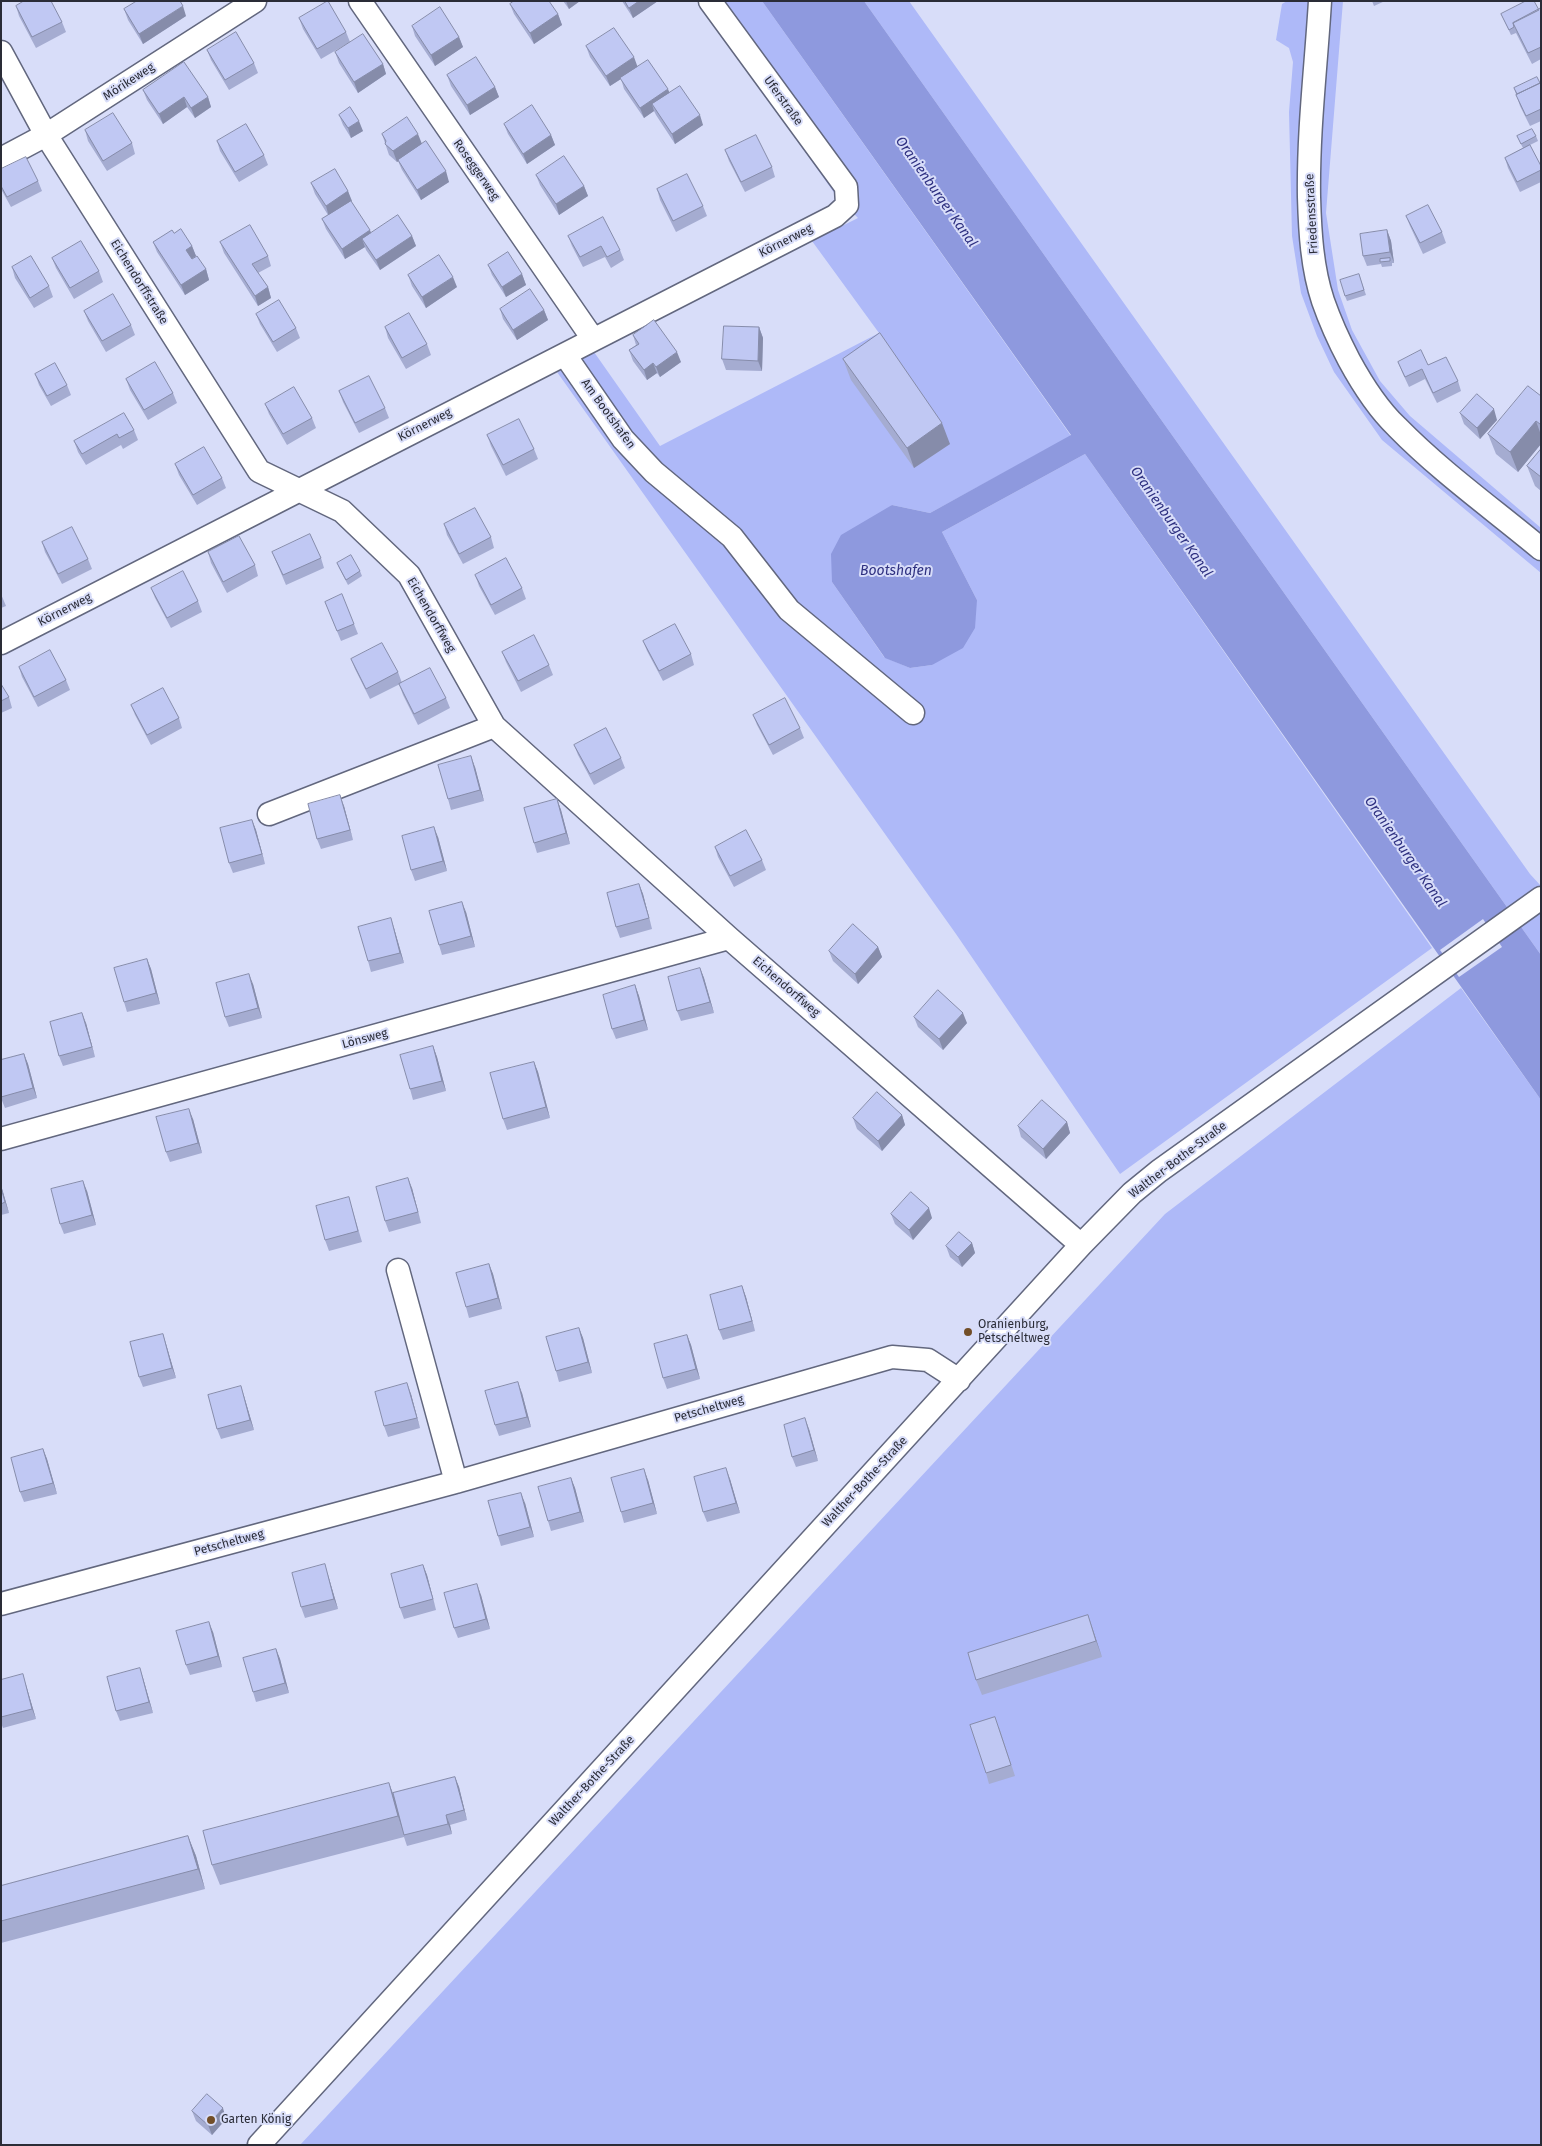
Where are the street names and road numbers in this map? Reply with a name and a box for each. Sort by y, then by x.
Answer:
street label: Mörikeweg [101,60,157,104]
street label: Uferstraße [760,74,806,128]
street label: Roseggerweg [450,137,502,203]
street label: Friedensstraße [1303,173,1321,255]
street label: Körnerweg [757,221,815,261]
street label: Eichendorffstraße [107,237,171,327]
street label: Am Bootshafen [578,376,638,452]
street label: Körnerweg [396,405,454,445]
street label: Eichendorffweg [404,575,458,655]
street label: Körnerweg [36,590,94,630]
street label: Eichendorffweg [749,954,823,1020]
street label: Lönsweg [341,1026,389,1052]
street label: Walther-Bothe-Straße [1126,1119,1230,1201]
street label: Petscheltweg [673,1392,745,1426]
street label: Walther-Bothe-Straße [819,1434,911,1530]
street label: Petscheltweg [193,1527,265,1559]
street label: Walther-Bothe-Straße [546,1733,638,1829]

